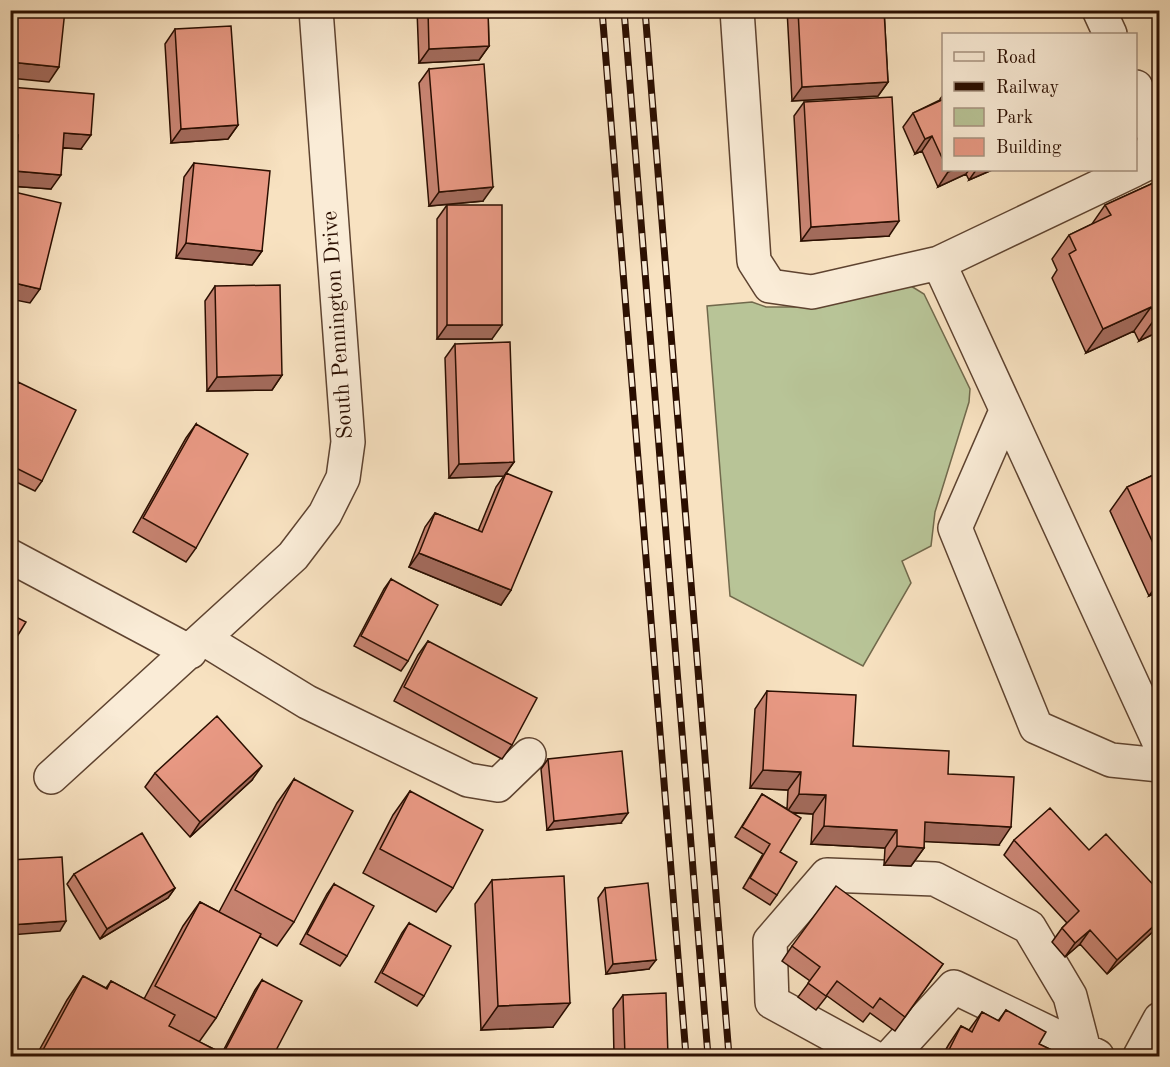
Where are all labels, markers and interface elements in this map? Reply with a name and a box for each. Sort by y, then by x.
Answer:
legend [942,33,1137,171]
text: Road [996,49,1036,67]
text: Railway [996,79,1059,97]
text: Park [996,109,1033,127]
text: Building [996,139,1062,157]
street label: South Pennington Drive [319,210,357,440]

